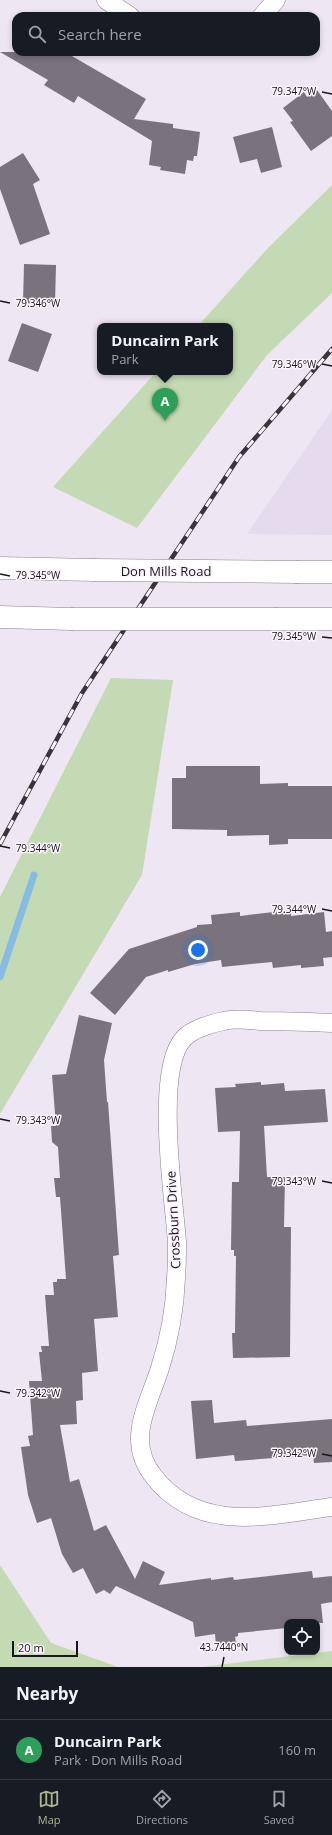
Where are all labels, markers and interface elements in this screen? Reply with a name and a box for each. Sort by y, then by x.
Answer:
search box [12,12,320,56]
icon: search [26,23,48,45]
text: Search here [58,24,142,44]
text: 79.347°W [272,84,317,98]
text: 79.346°W [16,296,61,310]
popup [97,323,233,375]
text: Duncairn Park [111,330,219,350]
text: Park [111,350,139,368]
text: 79.346°W [272,357,317,371]
pin: A [152,388,178,421]
street label: Don Mills Road [121,562,211,580]
text: 79.345°W [16,568,61,582]
text: 79.345°W [272,629,317,643]
text: 79.344°W [16,841,61,855]
text: 79.344°W [272,902,317,916]
your location [188,940,208,960]
text: 79.343°W [16,1113,61,1127]
street label: Crossburn Drive [161,1171,185,1269]
text: 79.343°W [272,1174,317,1188]
text: 79.342°W [16,1386,61,1400]
text: 79.342°W [272,1446,317,1460]
map controls [284,1619,320,1655]
button: locate [284,1619,320,1655]
scale bar [12,1639,78,1658]
text: 20 m [18,1640,44,1655]
text: 43.7440°N [200,1640,248,1654]
text: Nearby [16,1682,78,1705]
text: Duncairn Park [54,1731,161,1751]
text: A [25,1741,33,1759]
text: 160 m [278,1741,316,1759]
text: Park · Don Mills Road [54,1751,182,1769]
tab: Map [38,1788,61,1827]
tab: Directions [136,1788,188,1827]
tab: Saved [264,1788,294,1827]

